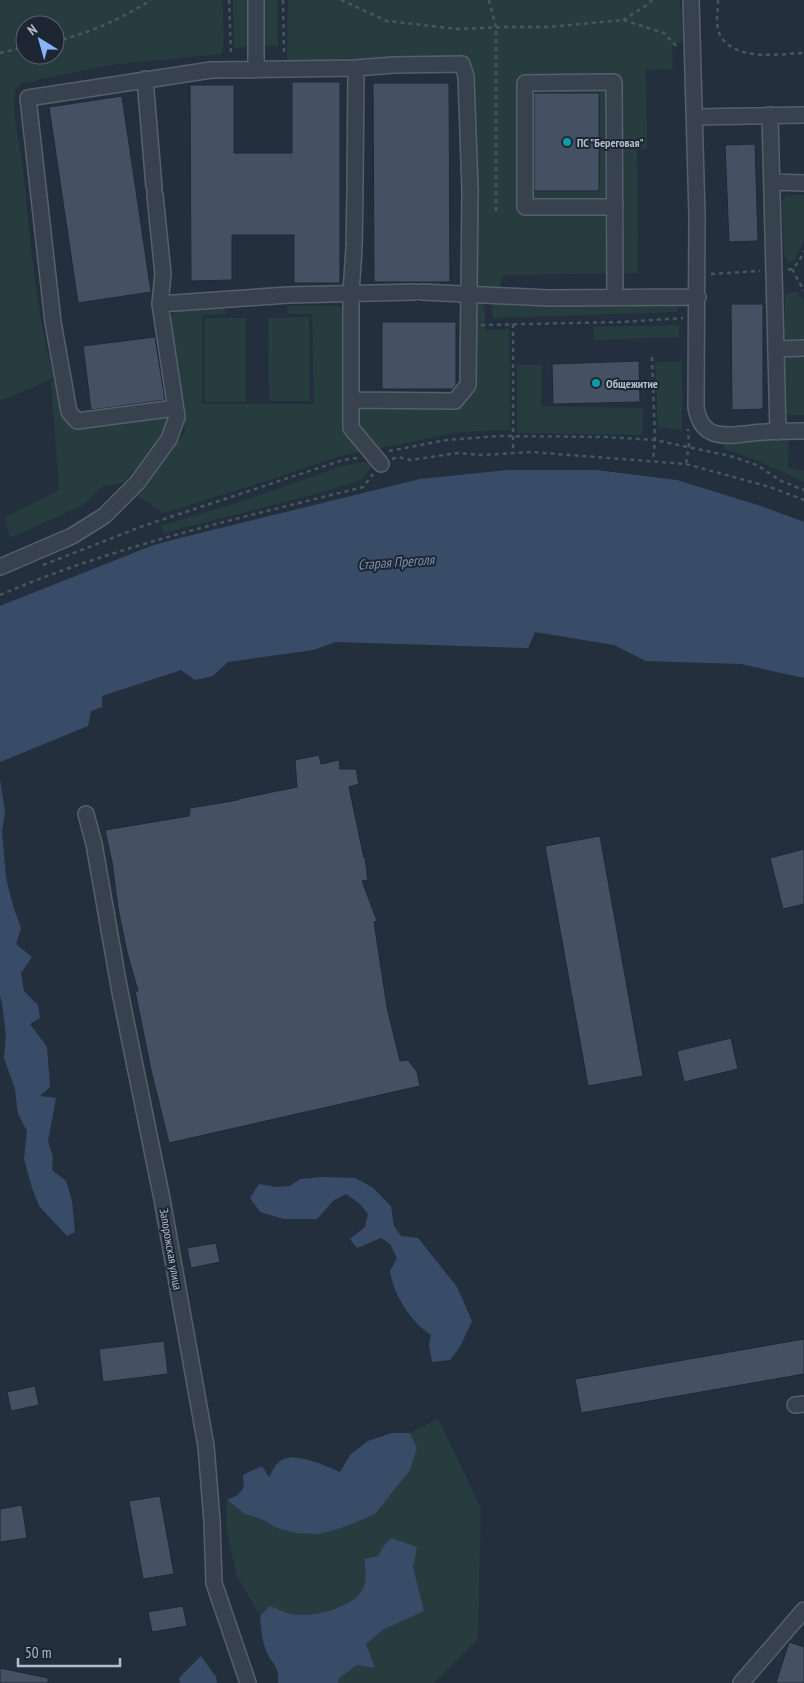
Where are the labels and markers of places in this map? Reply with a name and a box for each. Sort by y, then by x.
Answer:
place label: ПС "Береговая" [577,135,644,150]
marker: ПС "Береговая" [561,136,573,148]
place label: Общежитие [606,376,658,391]
marker: Общежитие [590,377,602,389]

